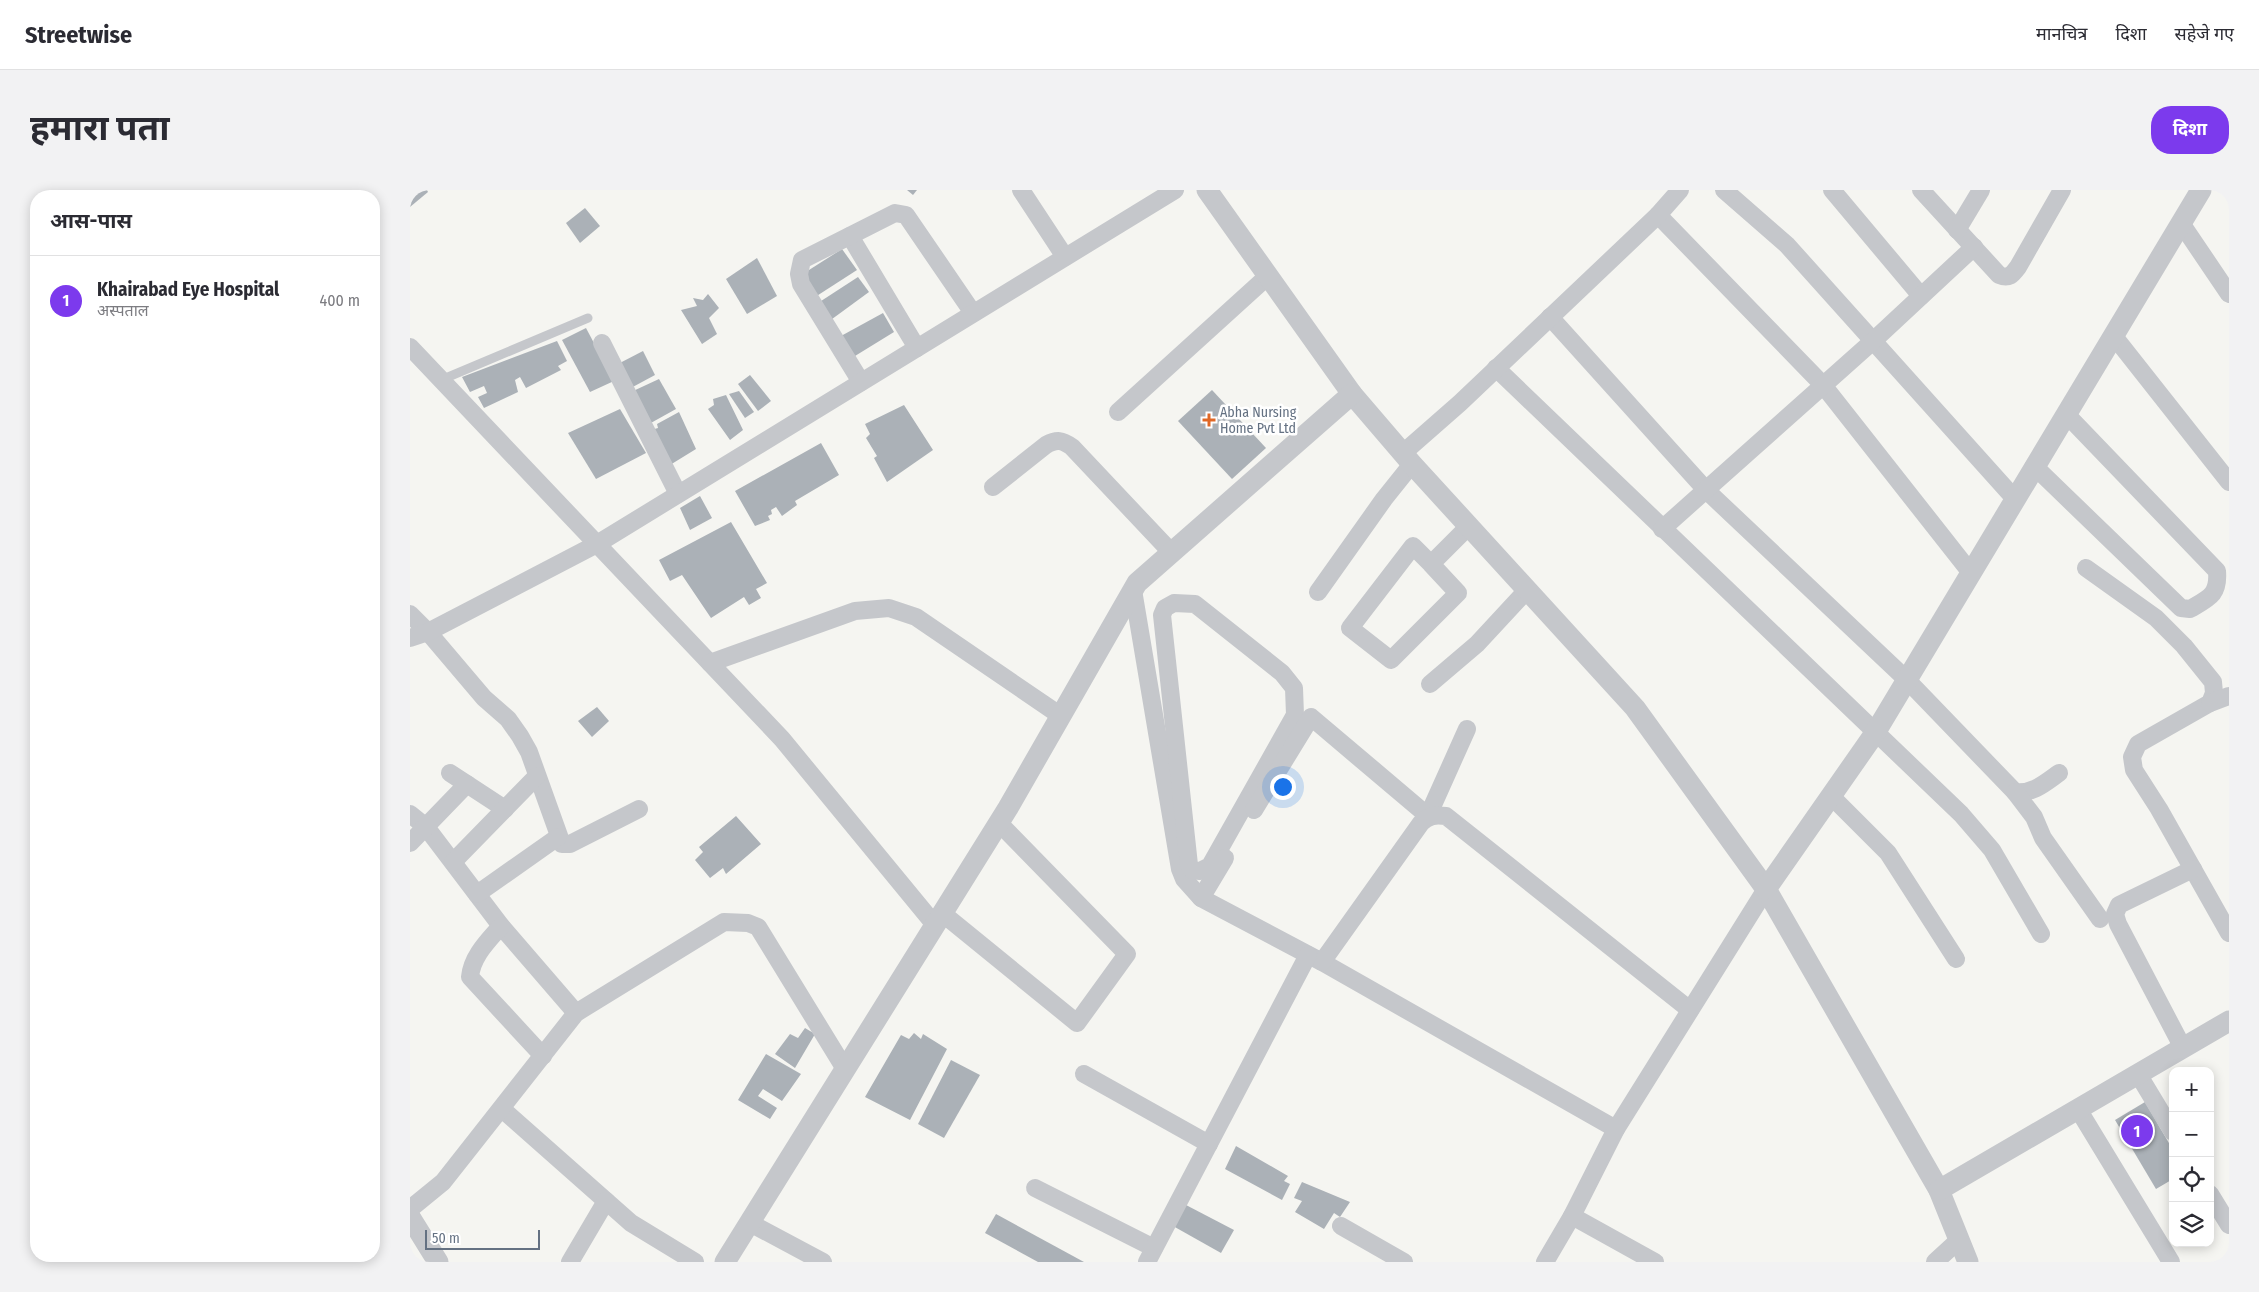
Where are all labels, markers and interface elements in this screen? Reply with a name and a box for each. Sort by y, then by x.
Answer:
text: Streetwise [25,21,132,49]
text: मानचित्र [2036,23,2087,45]
text: दिशा [2115,23,2147,45]
text: सहेजे गए [2175,23,2234,45]
button: दिशा [2151,106,2229,154]
text: हमारा पता [30,107,169,149]
text: आस-पास [50,208,132,234]
text: Khairabad Eye Hospital [97,278,279,301]
text: 1 [63,291,69,310]
text: 400 m [320,291,360,310]
text: अस्पताल [97,301,149,320]
place label: Abha Nursing Home Pvt Ltd [1220,404,1297,437]
marker: Abha Nursing Home Pvt Ltd [1202,413,1216,427]
your location [1270,774,1296,800]
map controls [2169,1067,2214,1247]
button: + [2169,1067,2214,1112]
pin: 1 [2121,1112,2153,1150]
button: − [2169,1112,2214,1157]
button: locate [2169,1157,2214,1202]
button: layers [2169,1202,2214,1247]
scale bar [425,1227,540,1250]
text: 50 m [432,1230,460,1247]

